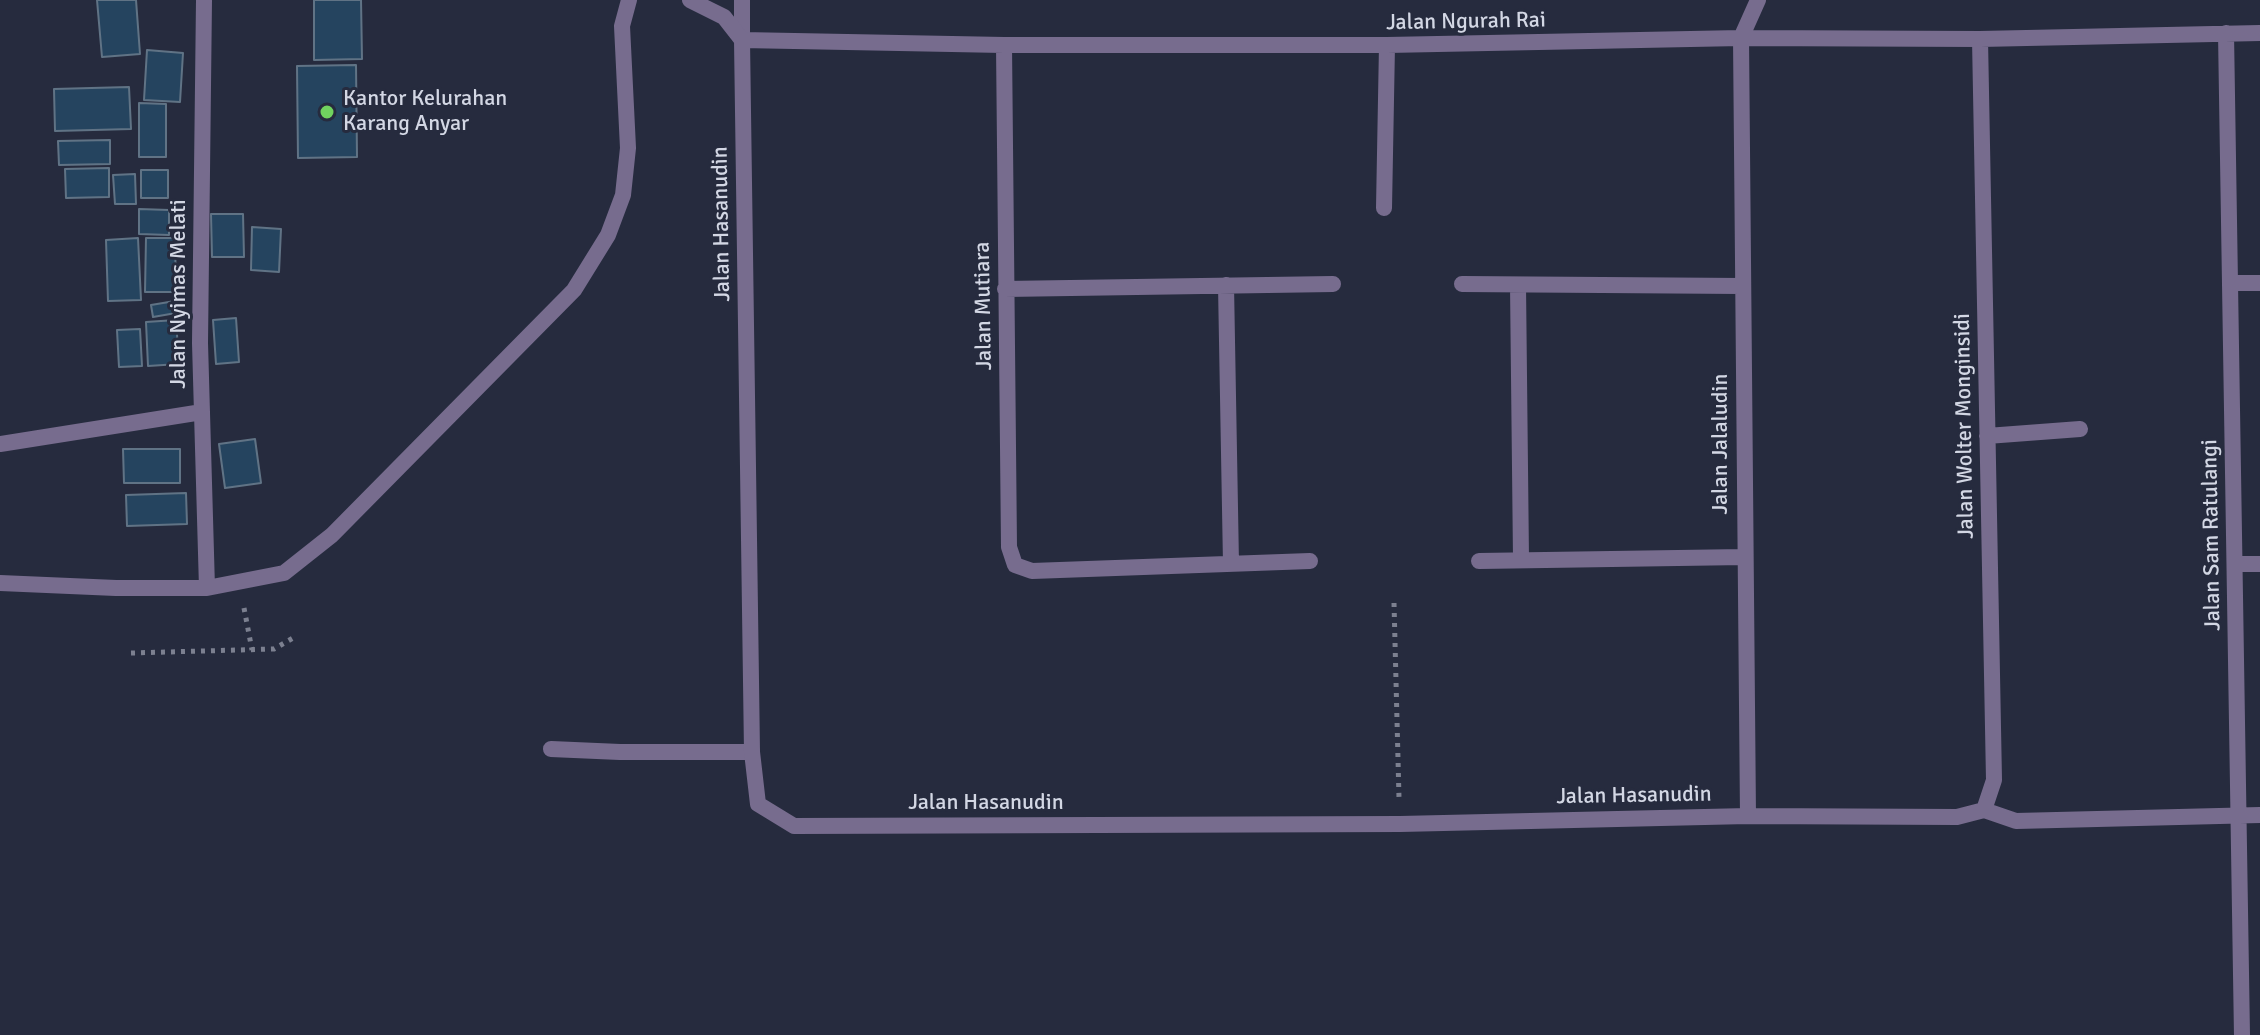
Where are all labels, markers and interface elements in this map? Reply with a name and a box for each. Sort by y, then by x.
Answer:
street label: Jalan Ngurah Rai [1386,7,1546,37]
place label: Kantor Kelurahan Karang Anyar [343,86,507,138]
marker: Kantor Kelurahan Karang Anyar [318,103,336,121]
street label: Jalan Hasanudin [707,146,737,302]
street label: Jalan Nyimas Melati [166,199,192,389]
street label: Jalan Mutiara [970,241,998,371]
street label: Jalan Wolter Monginsidi [1950,313,1980,539]
street label: Jalan Jalaludin [1708,374,1734,514]
street label: Jalan Sam Ratulangi [2197,439,2227,631]
street label: Jalan Hasanudin [1556,781,1712,811]
street label: Jalan Hasanudin [908,790,1064,816]

